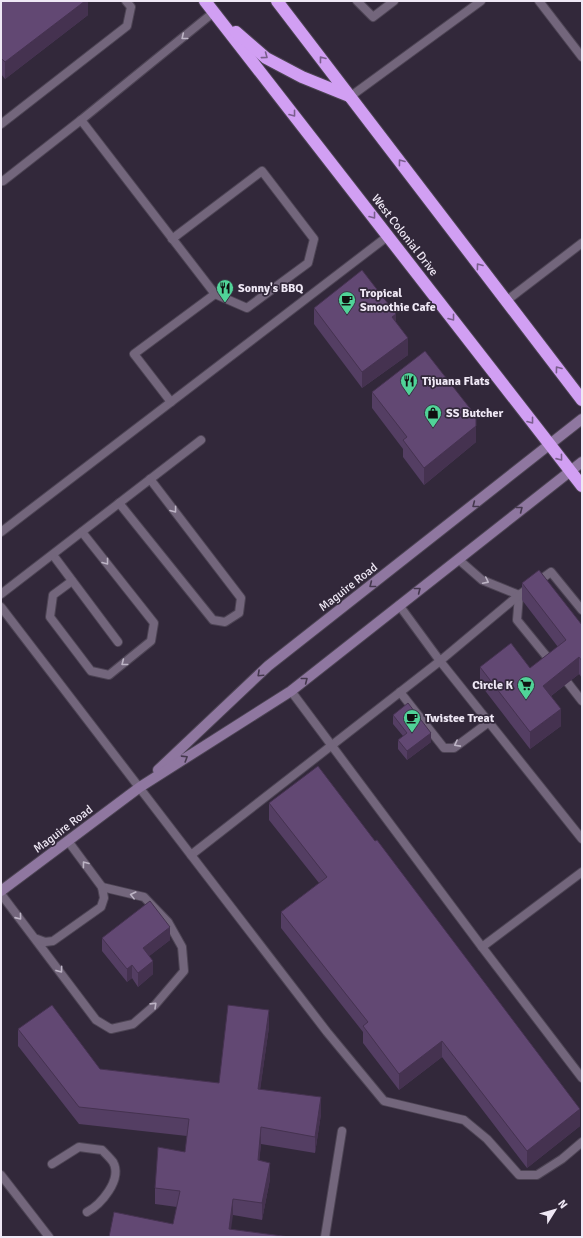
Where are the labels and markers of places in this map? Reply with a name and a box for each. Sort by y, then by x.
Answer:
restaurant icon: Sonny's BBQ [215,278,235,303]
place label: Sonny's BBQ [238,281,303,296]
place label: Tropical Smoothie Cafe [360,286,436,315]
cafe icon: Tropical Smoothie Cafe [337,290,357,315]
restaurant icon: Tijuana Flats [399,371,419,396]
place label: Tijuana Flats [422,374,490,389]
shop icon: SS Butcher [423,403,443,428]
place label: SS Butcher [446,406,504,421]
supermarket icon: Circle K [516,675,536,700]
place label: Circle K [472,678,514,693]
cafe icon: Twistee Treat [402,708,422,733]
place label: Twistee Treat [425,711,495,726]

